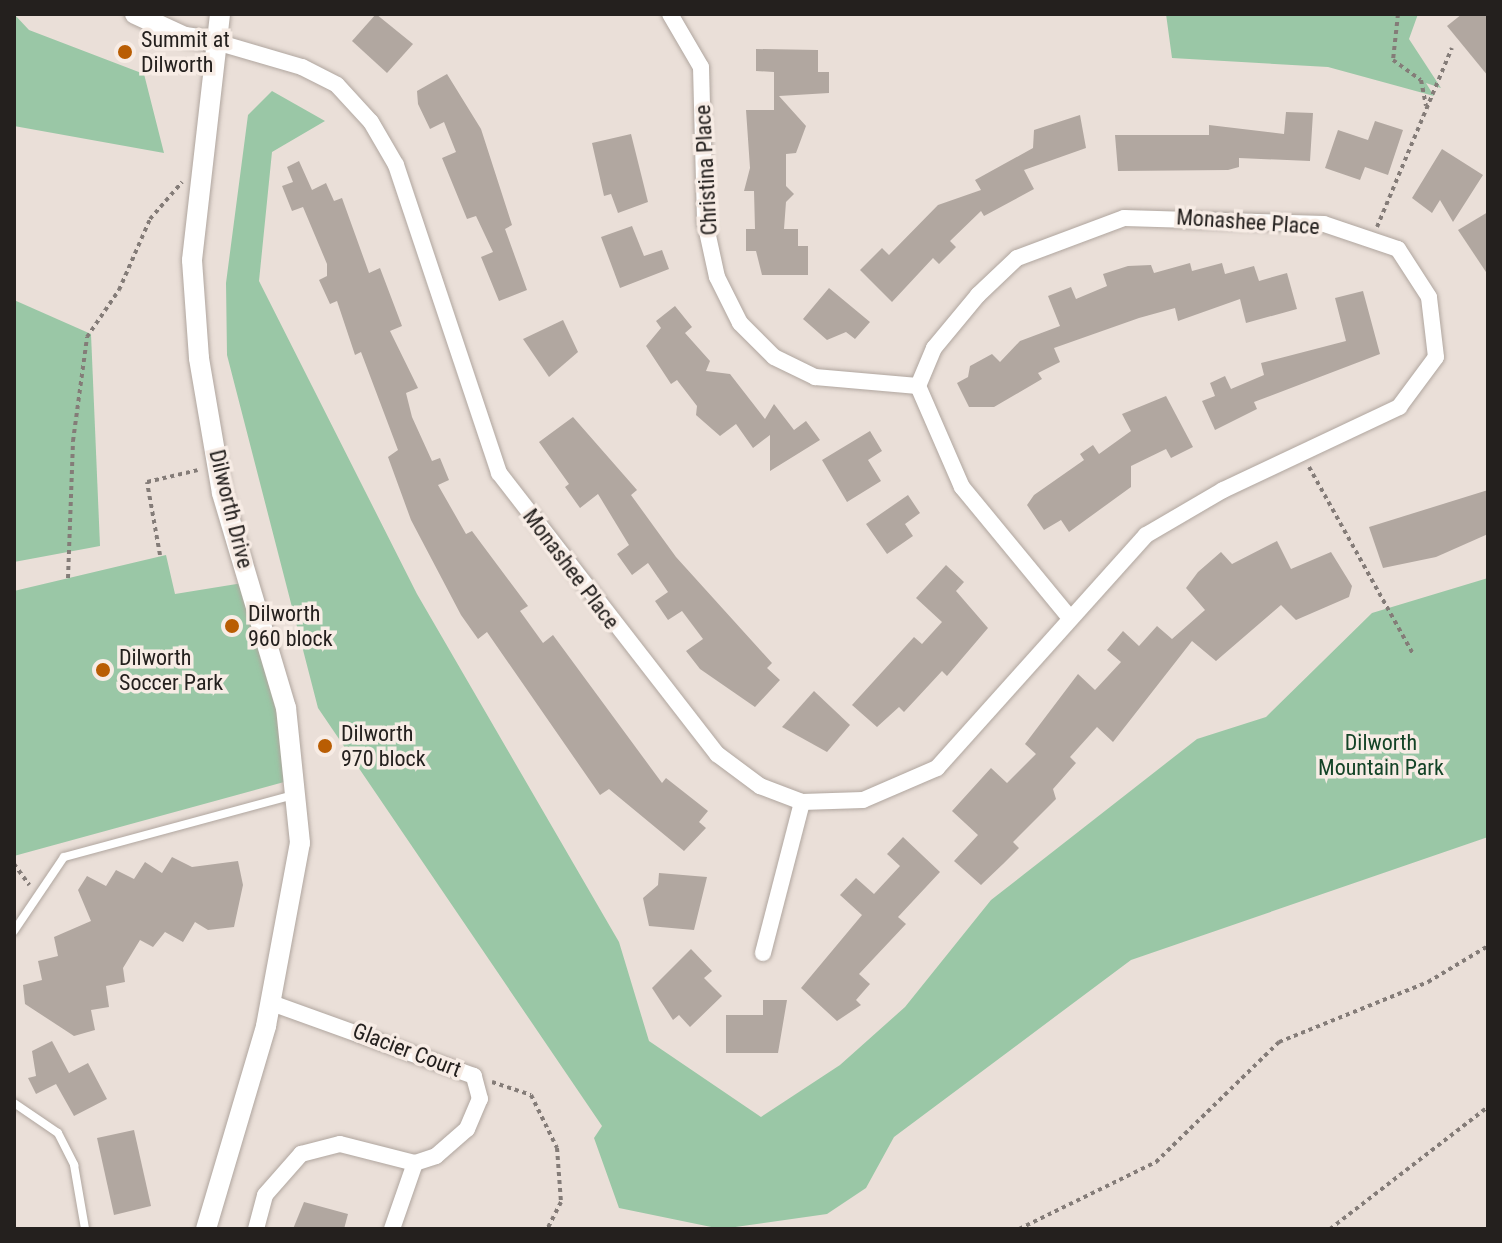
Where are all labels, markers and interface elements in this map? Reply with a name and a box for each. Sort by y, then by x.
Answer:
place label: Summit at Dilworth [141,26,230,78]
marker: Summit at Dilworth [116,43,134,61]
street label: Christina Place [689,104,723,236]
street label: Monashee Place [1176,204,1320,240]
street label: Dilworth Drive [204,447,258,571]
street label: Monashee Place [517,504,625,634]
place label: Dilworth 960 block [248,600,333,652]
marker: Dilworth 960 block [223,617,241,635]
place label: Dilworth Soccer Park [119,644,223,696]
marker: Dilworth Soccer Park [94,661,112,679]
place label: Dilworth 970 block [341,720,426,772]
park label: Dilworth Mountain Park [1318,729,1444,780]
marker: Dilworth 970 block [316,737,334,755]
street label: Glacier Court [349,1017,465,1083]

